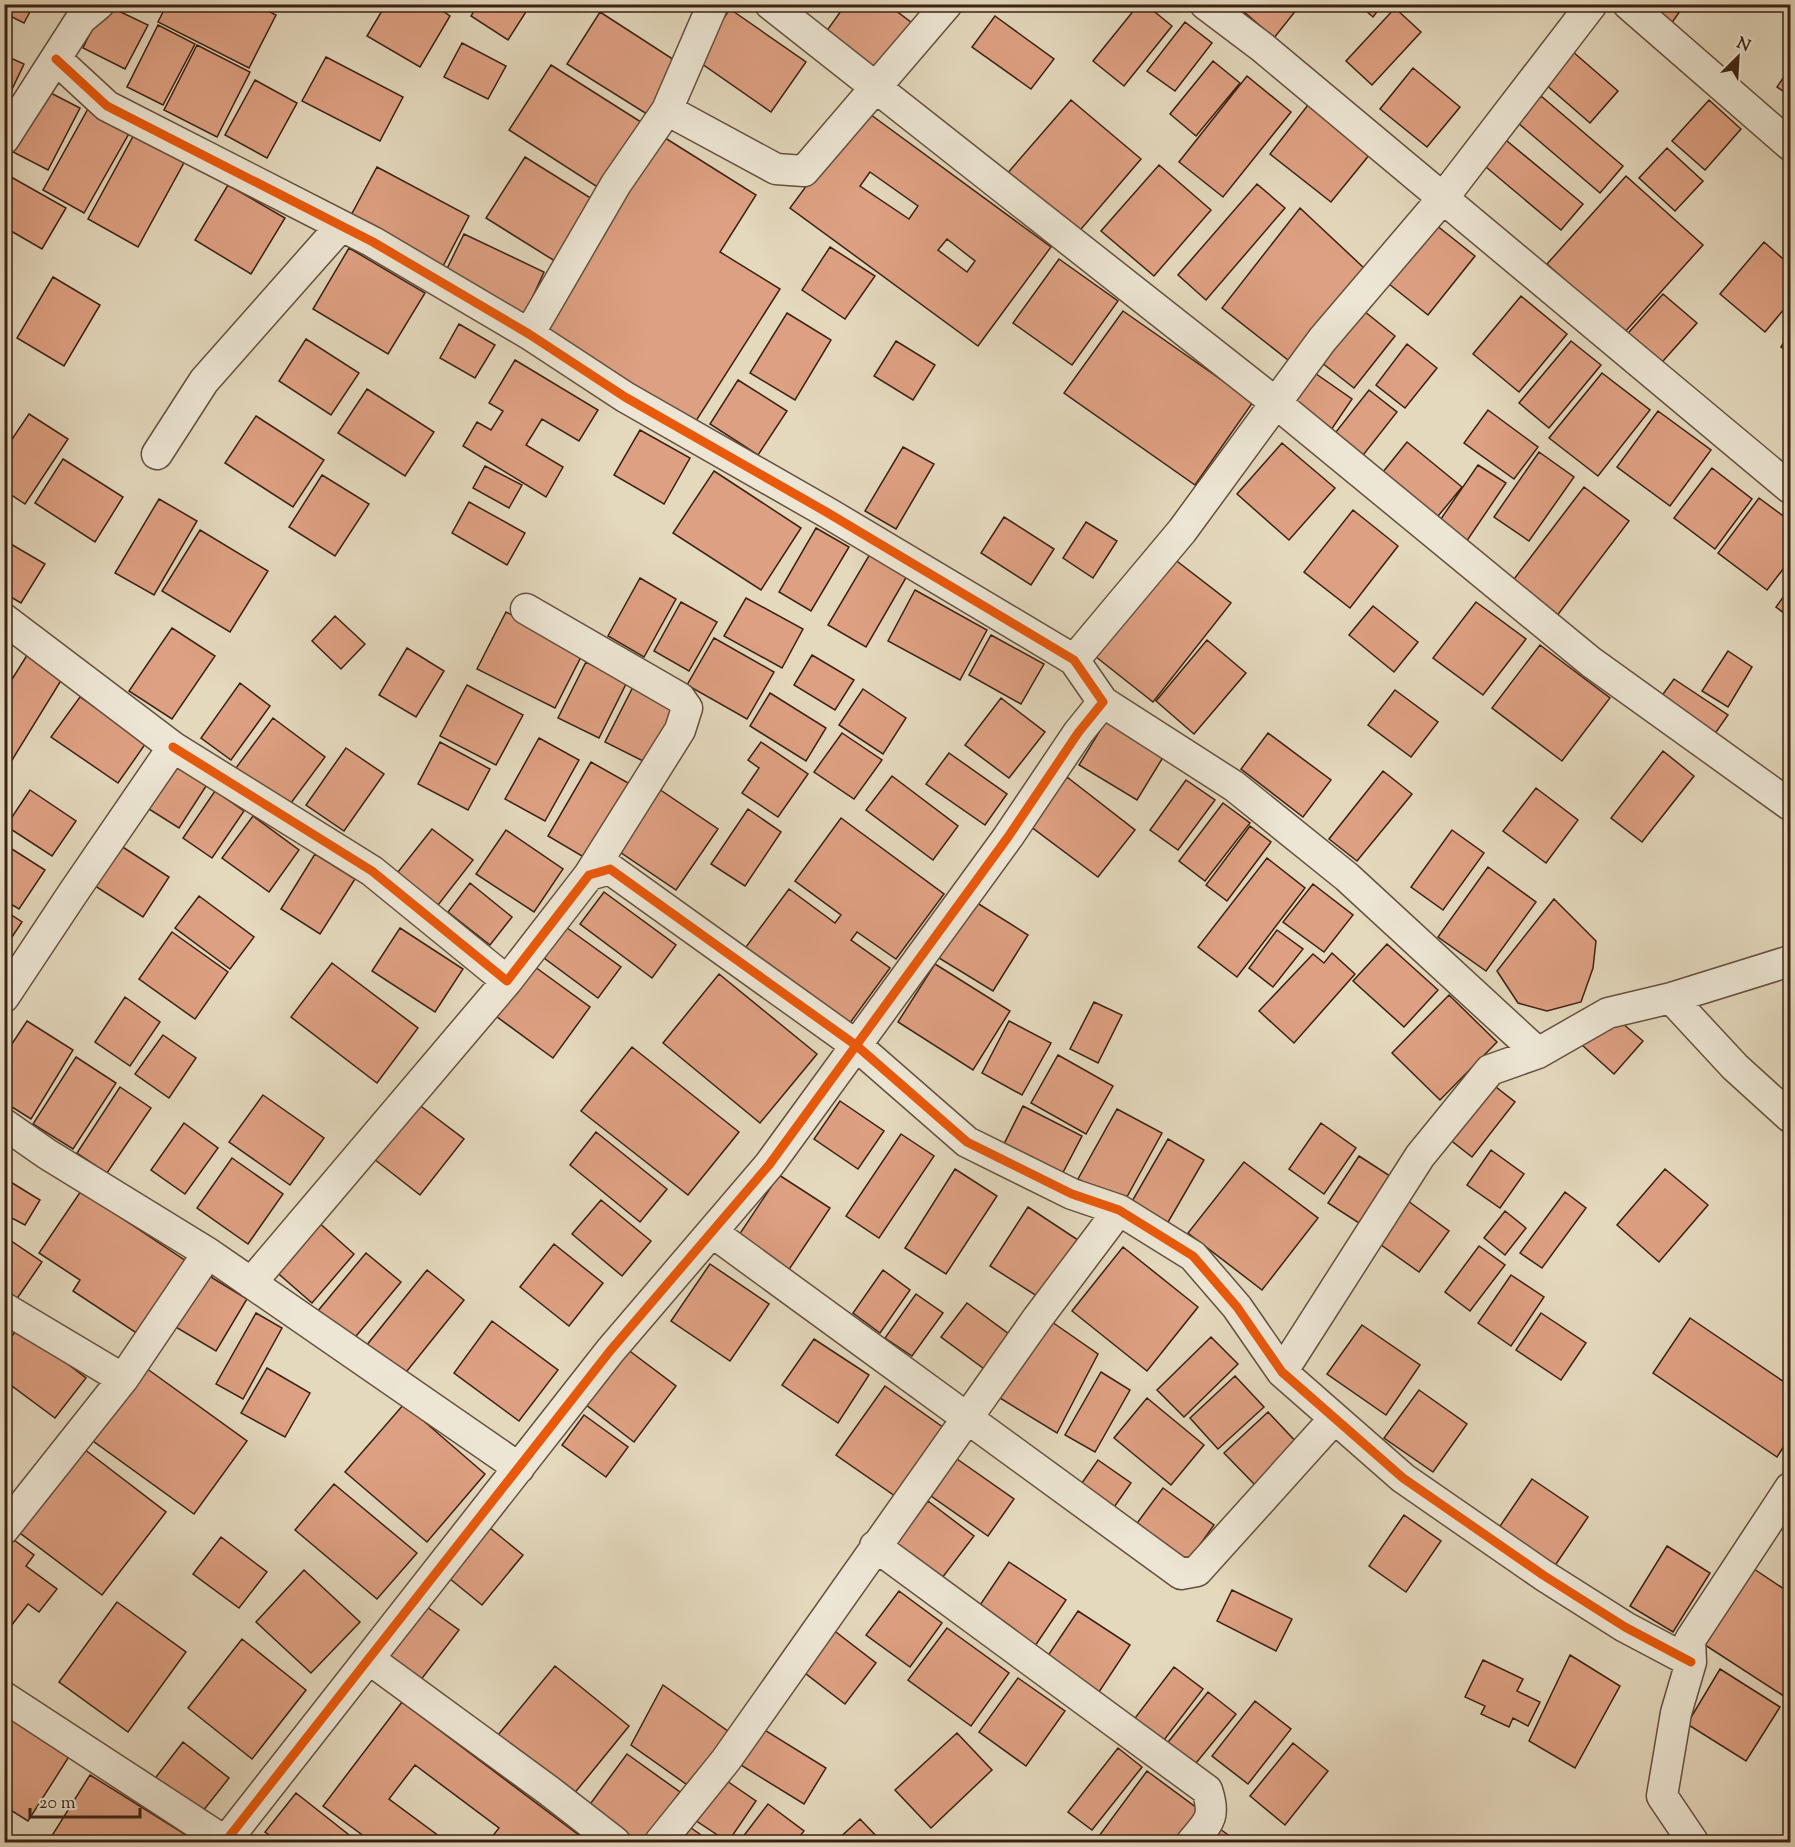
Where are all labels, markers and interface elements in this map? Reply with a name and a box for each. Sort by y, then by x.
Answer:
north arrow [1708,27,1768,87]
text: N [1733,32,1754,59]
scale bar [30,1781,140,1819]
text: 20 m [39,1791,76,1817]

